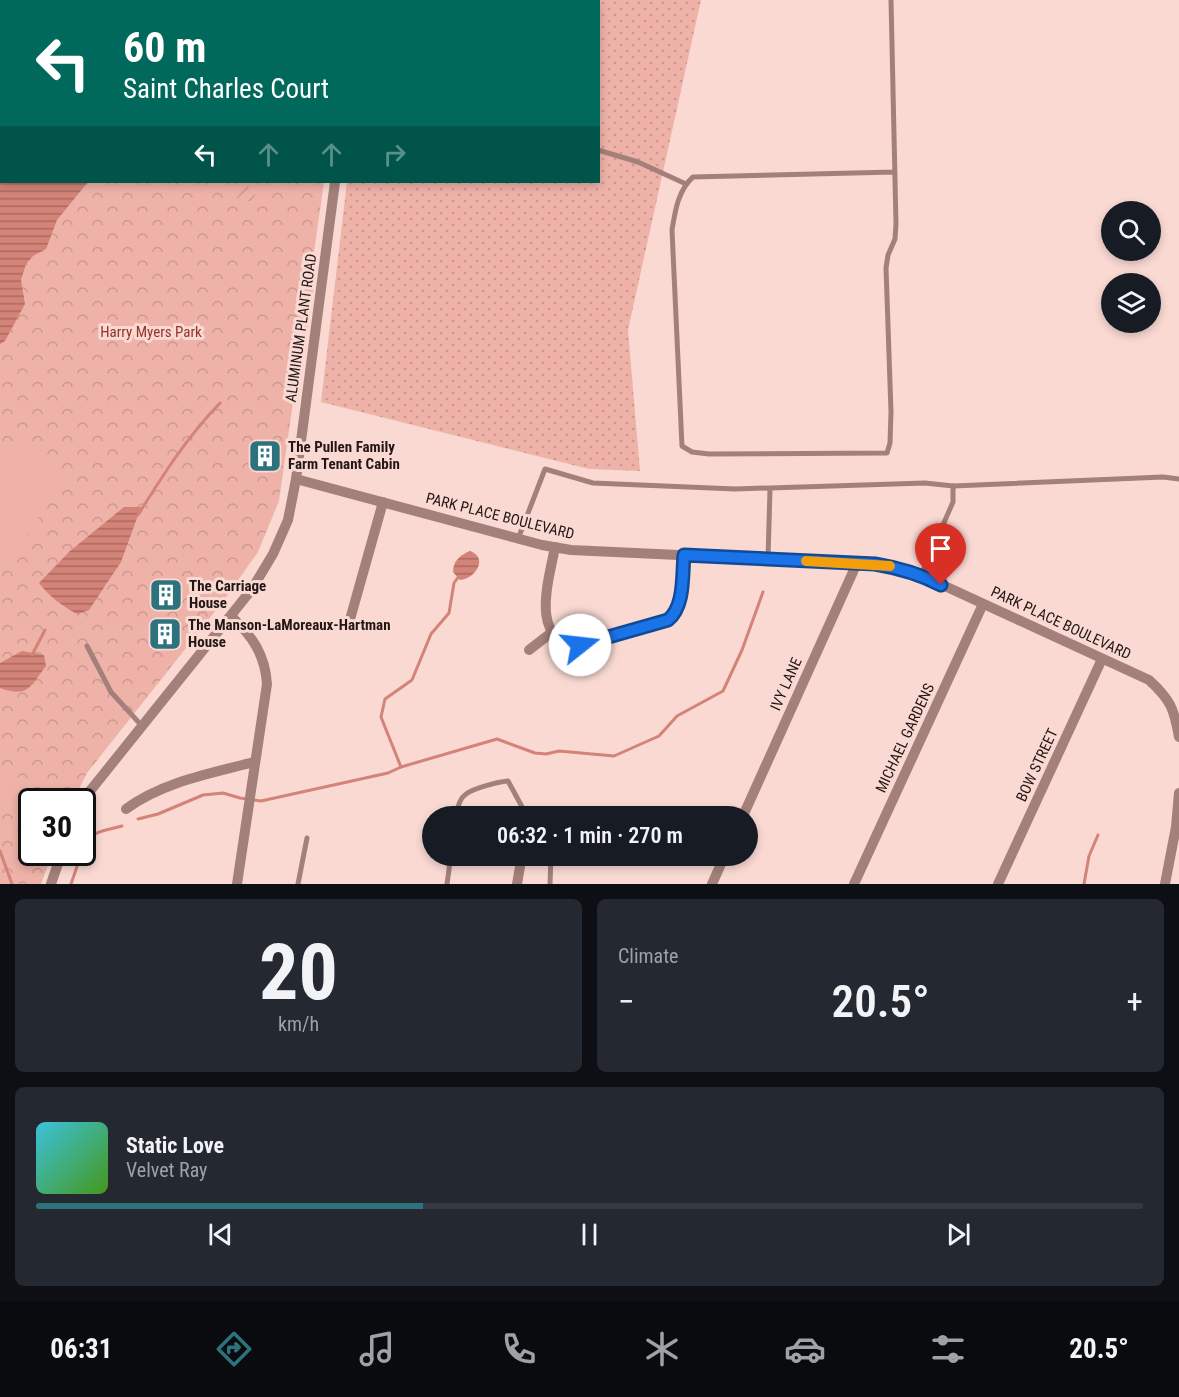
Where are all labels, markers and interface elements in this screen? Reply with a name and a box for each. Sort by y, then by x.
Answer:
text: 60 m [123,23,206,72]
icon: left [24,24,102,102]
text: Saint Charles Court [123,73,329,105]
icon: left [189,138,222,171]
icon: ahead [252,138,285,171]
icon: ahead [315,138,348,171]
icon: right [378,138,411,171]
map controls [1101,201,1161,333]
button: search [1101,201,1161,261]
street label: ALUMINUM PLANT ROAD [282,253,320,403]
button: layers [1101,273,1161,333]
park label: Harry Myers Park [100,323,202,341]
building icon: The Pullen Family Farm Tenant Cabin [247,438,283,474]
place label: The Pullen Family Farm Tenant Cabin [288,438,400,473]
street label: PARK PLACE BOULEVARD [424,489,576,543]
pin [915,523,966,585]
icon: arrive [924,532,957,565]
building icon: The Carriage House [148,577,184,613]
place label: The Carriage House [189,577,266,612]
street label: PARK PLACE BOULEVARD [988,583,1134,663]
position arrow [548,613,612,677]
building icon: The Manson-LaMoreaux-Hartman House [147,616,183,652]
place label: The Manson-LaMoreaux-Hartman House [188,616,391,651]
street label: IVY LANE [766,655,806,713]
street label: MICHAEL GARDENS [872,680,938,795]
street label: BOW STREET [1012,725,1062,804]
speed limit sign: 30 [18,788,96,866]
text: 06:32 · 1 min · 270 m [497,823,683,848]
text: 20 [259,927,338,1018]
text: Climate [618,944,678,968]
text: 20.5° [832,975,930,1028]
text: − [618,982,635,1021]
text: + [1127,982,1143,1021]
text: km/h [278,1012,319,1036]
text: Static Love [126,1133,224,1158]
text: Velvet Ray [126,1158,207,1182]
icon: previous [204,1218,237,1251]
icon: pause [573,1218,606,1251]
icon: next [942,1218,975,1251]
icon: directions [213,1328,255,1370]
icon: music [356,1328,398,1370]
icon: phone [498,1328,540,1370]
icon: climate [641,1328,683,1370]
icon: car [784,1328,826,1370]
icon: filters [927,1328,969,1370]
text: 06:31 [50,1333,112,1365]
text: 20.5° [1069,1333,1129,1365]

